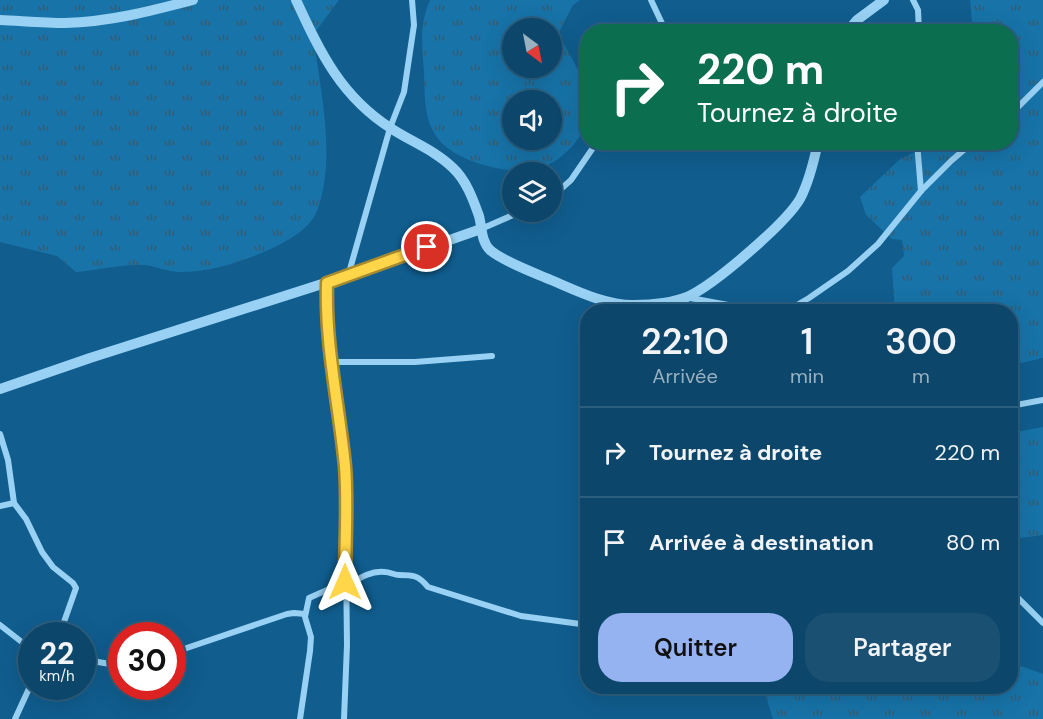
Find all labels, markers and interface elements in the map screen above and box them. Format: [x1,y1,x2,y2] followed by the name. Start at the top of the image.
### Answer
[502,18,562,78] north arrow
[502,18,562,222] map controls
[697,42,824,97] text: 220 m
[598,48,676,126] icon: right
[502,90,562,150] button: sound
[697,95,898,130] text: Tournez à droite
[502,162,562,222] button: layers
[401,221,452,272] pin
[410,230,443,263] icon: arrive
[641,318,729,365] text: 22:10
[801,318,813,365] text: 1
[885,318,957,365] text: 300
[652,363,718,389] text: Arrivée
[790,363,824,389] text: min
[912,363,930,389] text: m
[598,436,631,469] icon: right
[649,438,822,467] text: Tournez à droite
[934,438,1000,467] text: 220 m
[598,526,631,559] icon: arrive
[649,528,874,557] text: Arrivée à destination
[946,528,1000,557] text: 80 m
[313,550,377,614] position arrow
[598,613,793,682] button: Quitter
[805,613,1000,682] button: Partager
[108,622,186,700] speed limit sign: 30
[40,634,74,673] text: 22
[39,666,75,686] text: km/h

